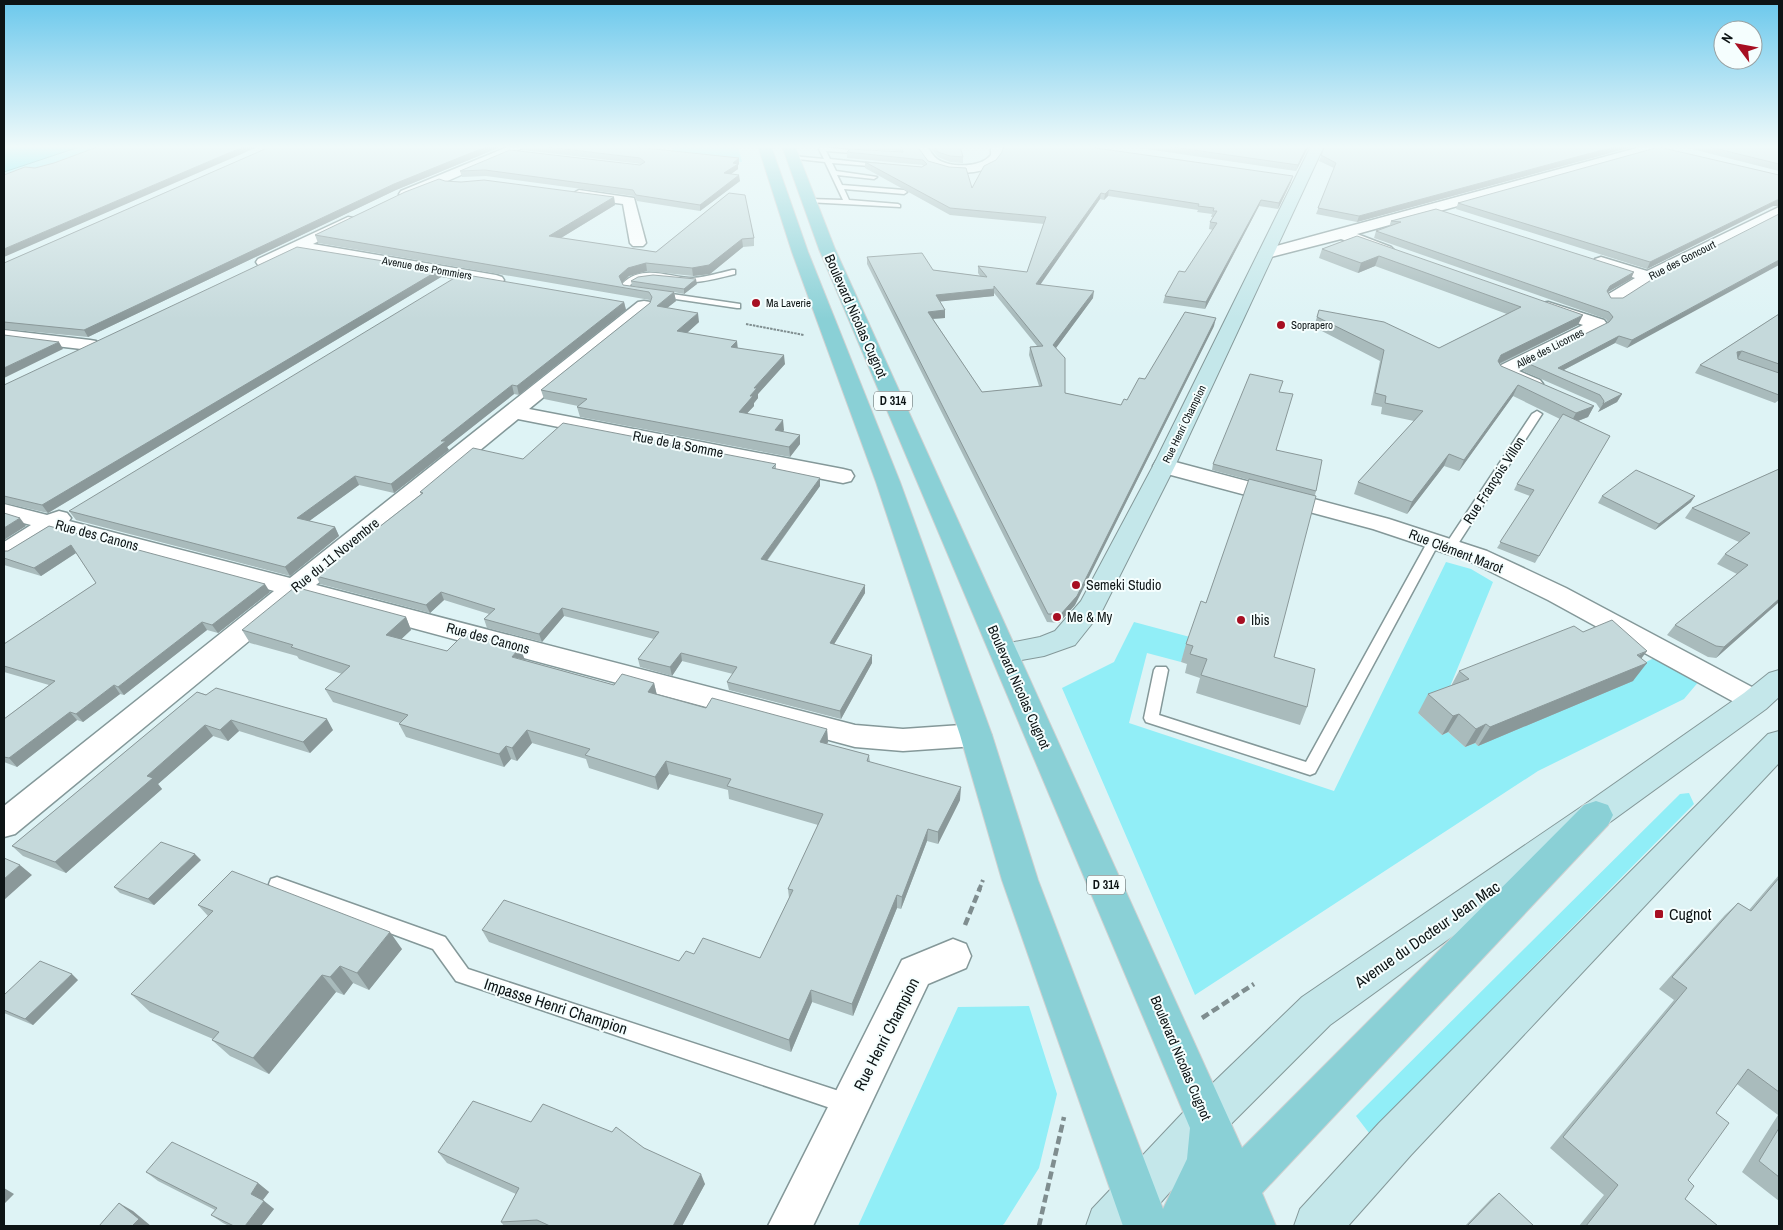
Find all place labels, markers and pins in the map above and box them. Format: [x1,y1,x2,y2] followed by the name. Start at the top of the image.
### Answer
[766,296,811,310] place label: Ma Laverie
[750,297,762,309] marker: Ma Laverie
[1291,318,1333,332] place label: Soprapero
[1275,319,1287,331] marker: Soprapero
[1086,576,1161,594] place label: Semeki Studio
[1070,579,1082,591] marker: Semeki Studio
[1067,608,1113,626] place label: Me & My
[1051,611,1063,623] marker: Me & My
[1251,611,1270,629] place label: Ibis
[1235,614,1247,626] marker: Ibis
[1669,903,1712,925] place label: Cugnot
[1653,908,1665,920] marker: Cugnot

